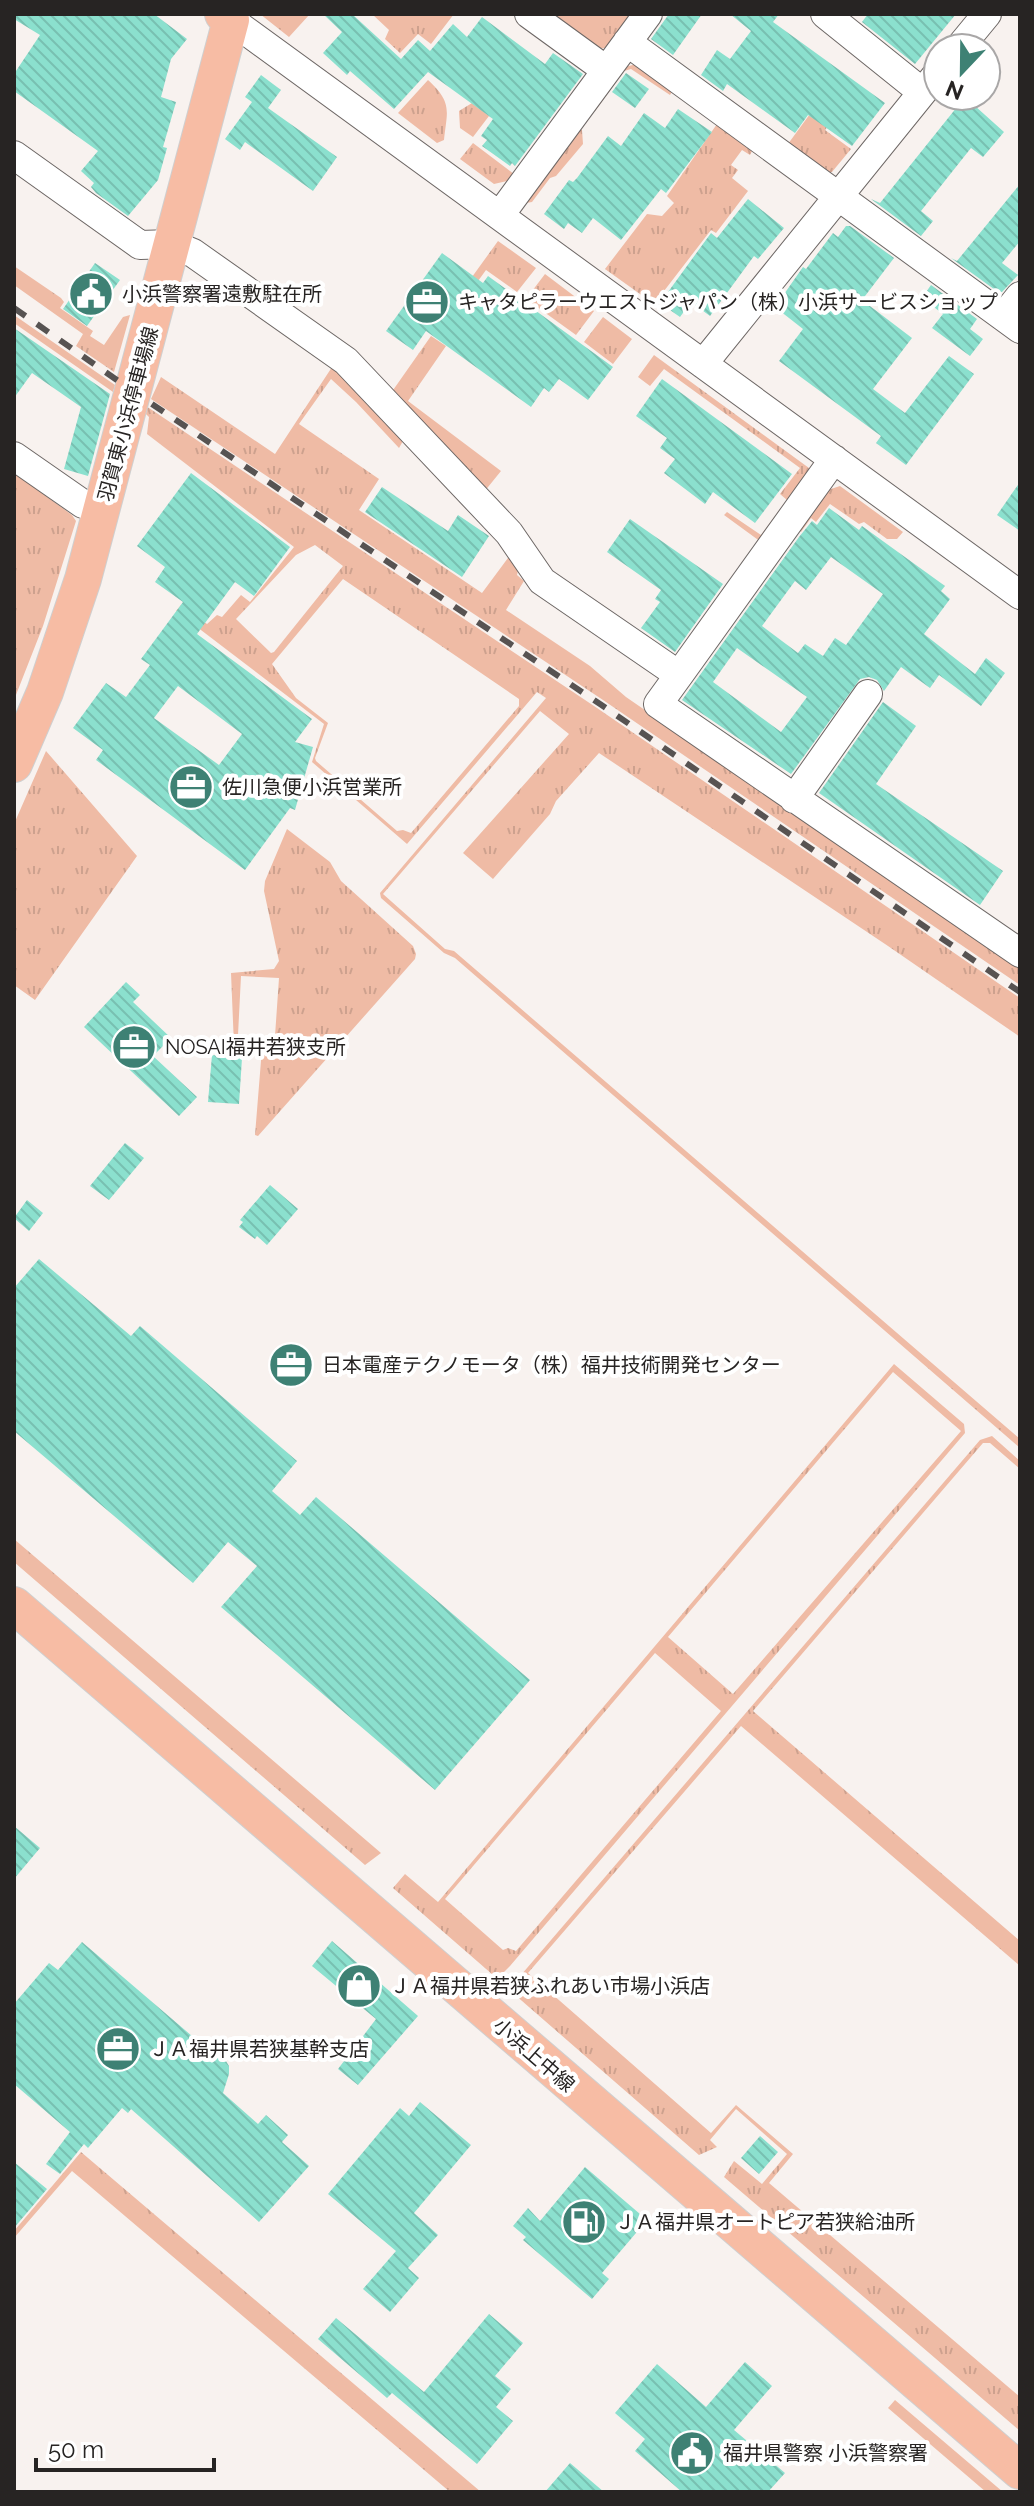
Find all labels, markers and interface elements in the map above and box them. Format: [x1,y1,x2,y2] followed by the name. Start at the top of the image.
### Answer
[922,32,1002,112] north arrow
[942,75,967,106] text: N
[67,270,115,318] public building icon: 小浜警察署遠敷駐在所
[403,278,451,326] office icon: キャタピラーウエストジャパン（株）小浜サービスショップ
[122,282,322,306] place label: 小浜警察署遠敷駐在所
[458,290,998,314] place label: キャタピラーウエストジャパン（株）小浜サービスショップ
[93,324,163,504] street label: 羽賀東小浜停車場線
[167,763,215,811] office icon: 佐川急便小浜営業所
[222,775,402,799] place label: 佐川急便小浜営業所
[110,1023,158,1071] office icon: NOSAI福井若狭支所
[165,1035,346,1059] place label: NOSAI福井若狭支所
[267,1341,315,1389] office icon: 日本電産テクノモータ（株）福井技術開発センター
[322,1353,781,1377] place label: 日本電産テクノモータ（株）福井技術開発センター
[335,1962,383,2010] shop icon: ＪＡ福井県若狭ふれあい市場小浜店
[390,1974,710,1998] place label: ＪＡ福井県若狭ふれあい市場小浜店
[488,2013,580,2097] street label: 小浜上中線
[94,2025,142,2073] office icon: ＪＡ福井県若狭基幹支店
[149,2037,369,2061] place label: ＪＡ福井県若狭基幹支店
[560,2198,608,2246] fuel station icon: ＪＡ福井県オートピア若狭給油所
[615,2210,915,2234] place label: ＪＡ福井県オートピア若狭給油所
[36,2422,214,2472] scale bar
[668,2429,716,2477] public building icon: 福井県警察 小浜警察署
[48,2435,104,2464] text: 50 m
[723,2441,928,2465] place label: 福井県警察 小浜警察署

